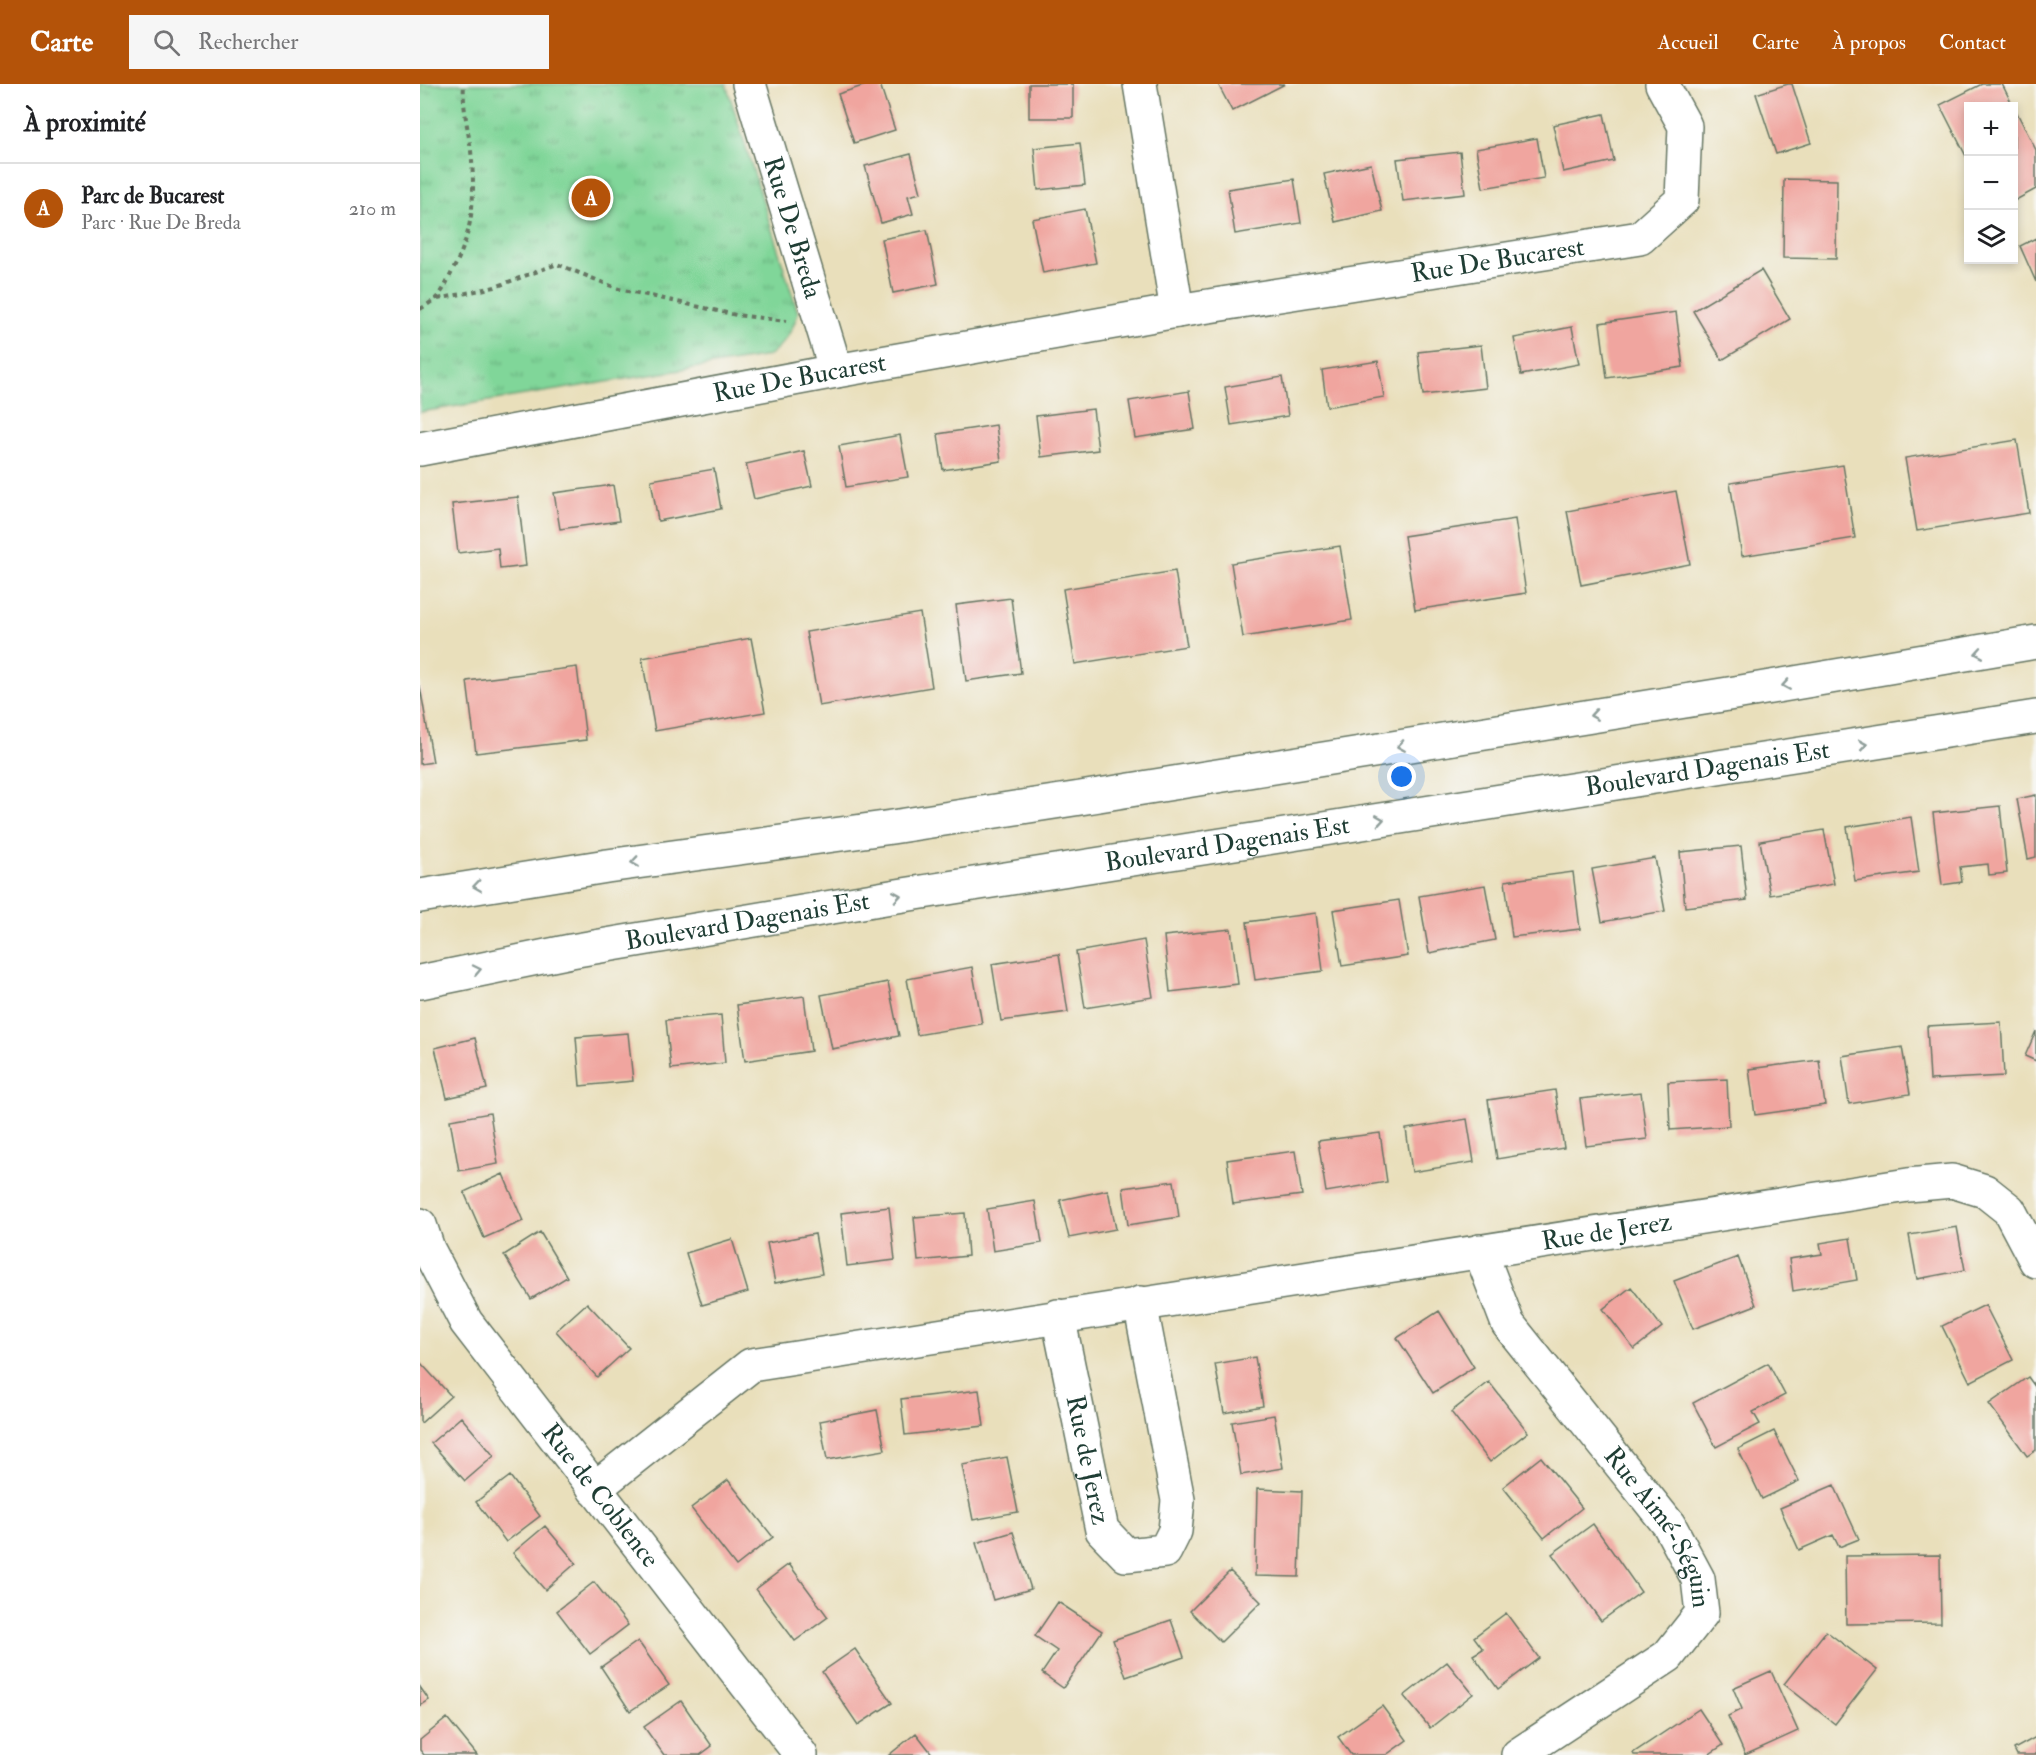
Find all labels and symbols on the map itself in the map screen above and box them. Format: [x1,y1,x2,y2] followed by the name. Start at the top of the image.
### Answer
[756,153,829,303] street label: Rue De Breda
[572,176,610,220] pin: A
[1408,231,1587,290] street label: Rue De Bucarest
[710,347,888,410] street label: Rue De Bucarest
[1974,646,1984,659] one-way arrow
[1781,678,1791,690] one-way arrow
[1589,709,1598,721] one-way arrow
[1583,734,1832,804] street label: Boulevard Dagenais Est
[1858,739,1868,751] one-way arrow
[1396,740,1406,752] one-way arrow
[1387,762,1416,791] your location
[1103,809,1352,879] street label: Boulevard Dagenais Est
[1375,814,1384,826] one-way arrow
[631,855,640,867] one-way arrow
[473,879,482,891] one-way arrow
[623,885,872,958] street label: Boulevard Dagenais Est
[892,891,901,903] one-way arrow
[472,964,482,977] one-way arrow
[1539,1206,1674,1258] street label: Rue de Jerez
[1059,1392,1117,1528] street label: Rue de Jerez
[534,1417,666,1574] street label: Rue de Coblence
[1597,1440,1717,1610] street label: Rue Aimé-Séguin

